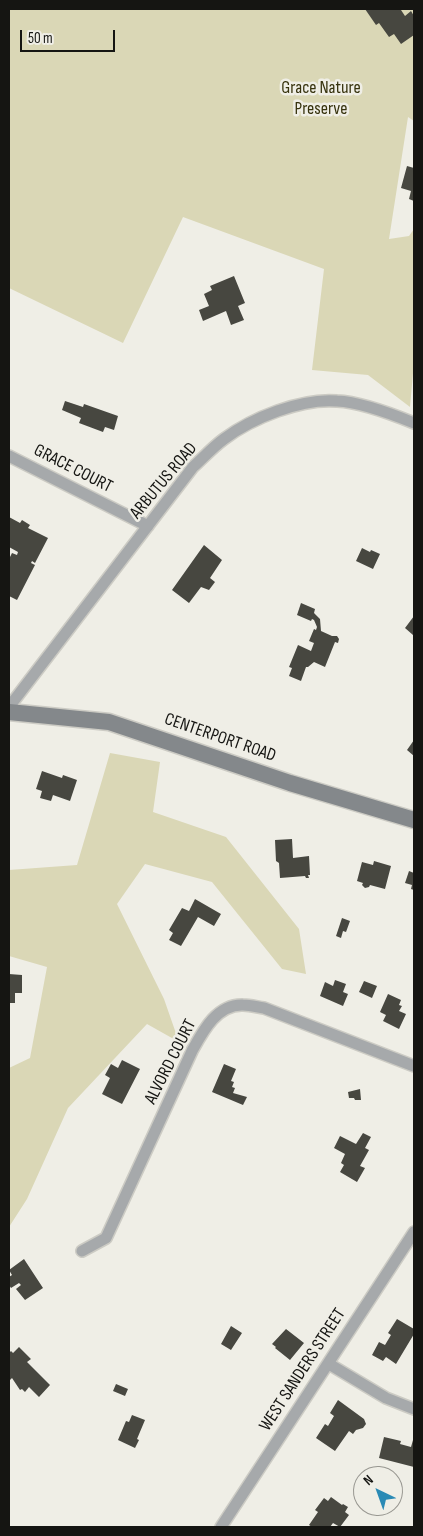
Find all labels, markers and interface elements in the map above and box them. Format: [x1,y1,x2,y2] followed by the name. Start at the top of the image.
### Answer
[22,20,118,52] scale bar
[28,29,53,48] text: 50 m
[281,77,361,120] park label: Grace Nature Preserve
[126,438,202,524] street label: ARBUTUS ROAD
[30,440,116,498] street label: GRACE COURT
[161,709,279,767] street label: CENTERPORT ROAD
[140,1016,202,1108] street label: ALVORD COURT
[255,1305,351,1435] street label: WEST SANDERS STREET
[353,1466,403,1516] north arrow
[360,1471,377,1489] text: N

